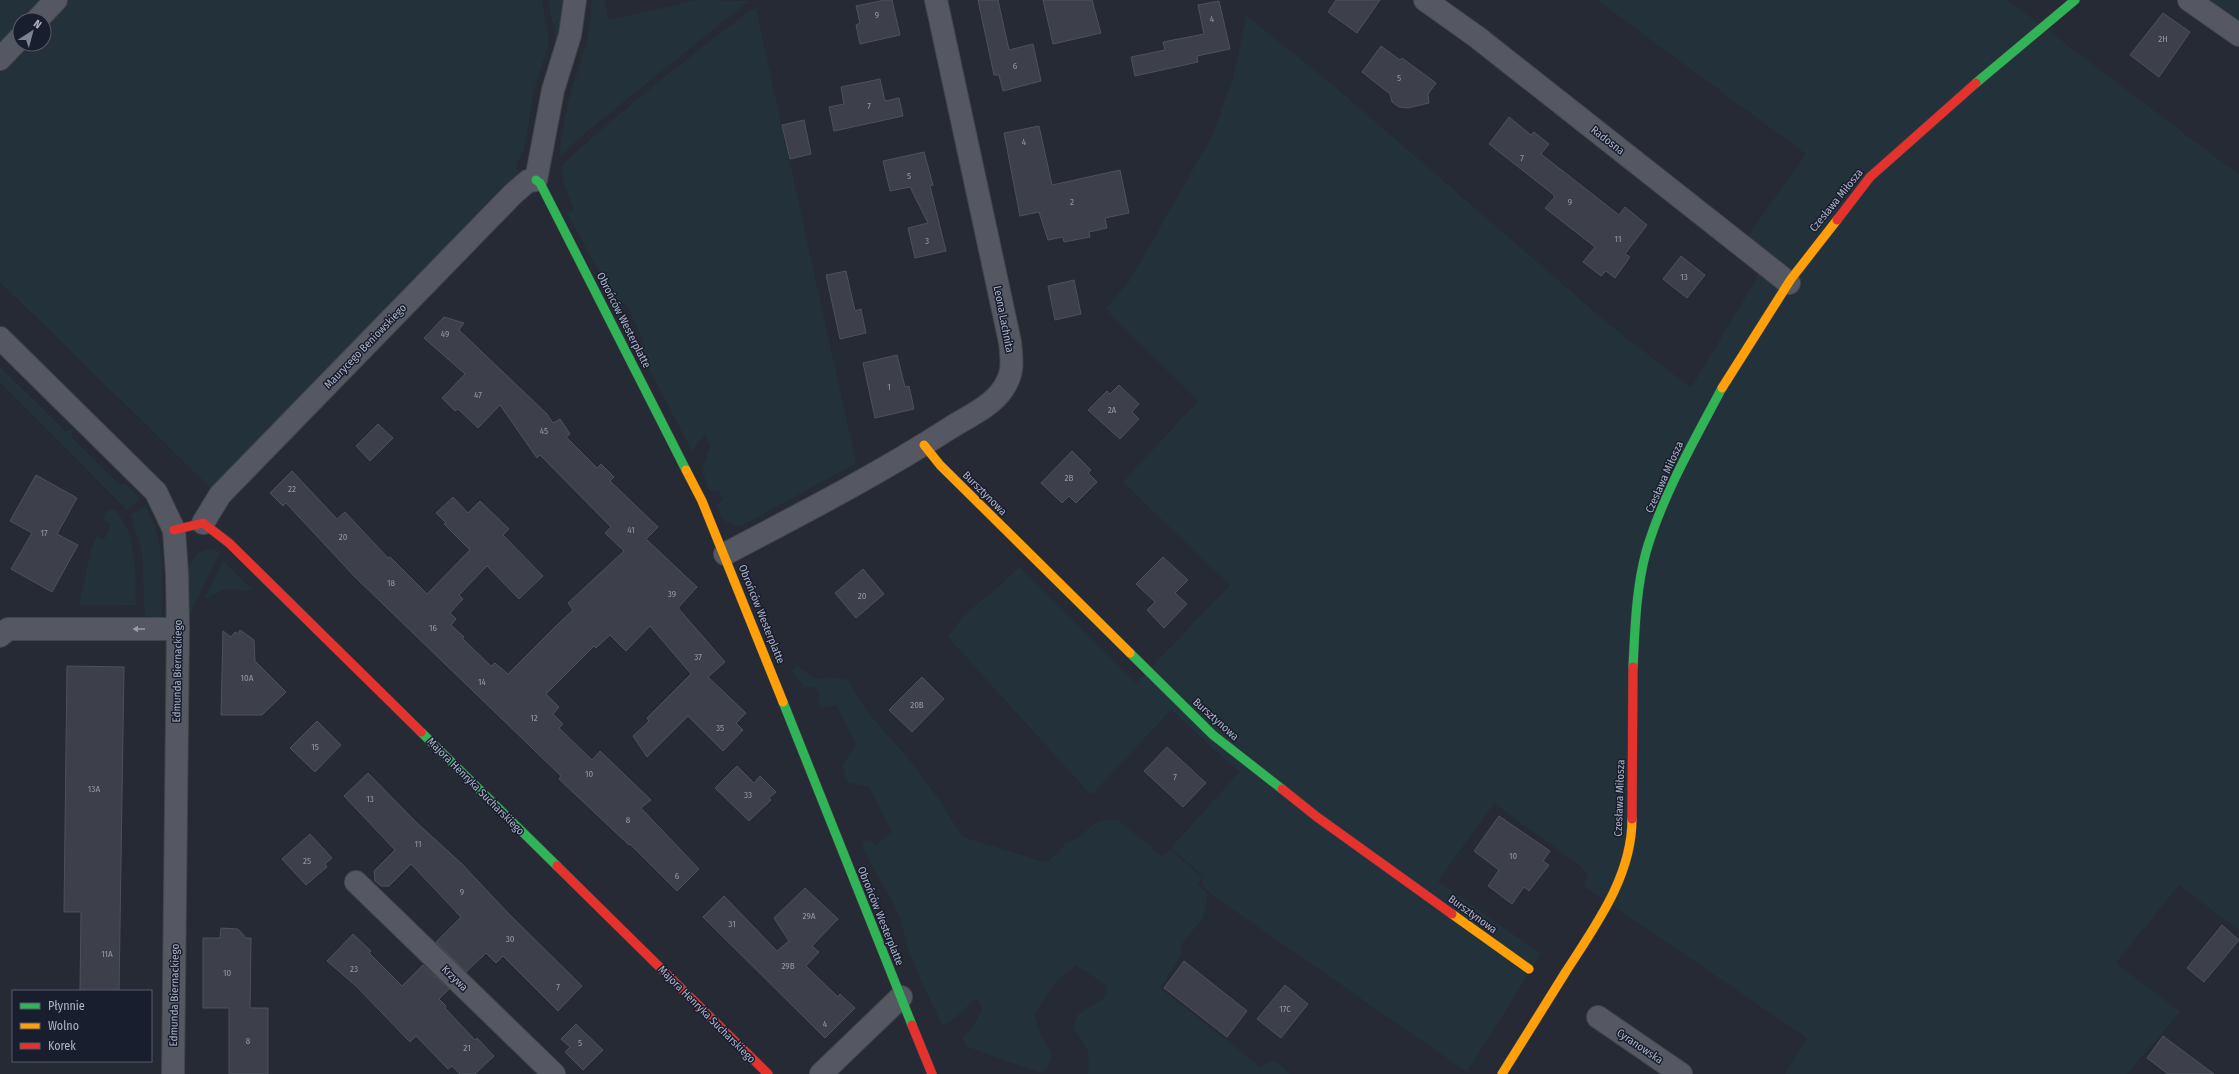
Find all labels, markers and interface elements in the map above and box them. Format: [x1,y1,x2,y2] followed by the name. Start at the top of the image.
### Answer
[875,10,879,20] house number: 9
[12,12,52,52] north arrow
[1210,14,1215,24] house number: 4
[31,17,44,32] text: N
[2158,34,2168,44] house number: 2H
[1013,61,1018,71] house number: 6
[1397,73,1401,83] house number: 5
[867,101,871,111] house number: 7
[1588,123,1627,157] street label: Radosna
[1022,137,1027,147] house number: 4
[1520,153,1524,163] house number: 7
[1807,166,1866,234] street label: Czesława Miłosza
[907,171,911,181] house number: 5
[1070,197,1074,207] house number: 2
[1568,197,1572,207] house number: 9
[1615,234,1621,244] house number: 11
[925,236,929,246] house number: 3
[594,270,653,370] street label: Obrońców Westerplatte
[1680,272,1688,282] house number: 13
[991,285,1016,354] street label: Leona Lachnita
[322,301,409,391] street label: Maurycego Beniowskiego
[441,329,449,339] house number: 49
[887,382,891,392] house number: 1
[474,390,482,400] house number: 47
[1108,405,1117,415] house number: 2A
[540,426,548,436] house number: 45
[1643,439,1686,515] street label: Czesława Miłosza
[960,469,1009,518] street label: Bursztynowa
[1065,473,1074,483] house number: 2B
[288,484,296,494] house number: 22
[627,525,635,535] house number: 41
[40,528,48,538] house number: 17
[339,532,348,542] house number: 20
[736,563,787,666] street label: Obrońców Westerplatte
[387,578,396,588] house number: 18
[668,589,676,599] house number: 39
[858,591,867,601] house number: 20
[170,619,185,723] street label: Edmunda Biernackiego
[429,623,438,633] house number: 16
[132,626,145,632] one-way arrow
[694,652,702,662] house number: 37
[241,673,254,683] house number: 10A
[478,677,487,687] house number: 14
[1190,695,1241,743] street label: Bursztynowa
[910,700,924,710] house number: 20B
[530,713,538,723] house number: 12
[716,723,724,733] house number: 35
[424,735,527,838] street label: Majora Henryka Sucharskiego
[311,742,319,752] house number: 15
[1612,759,1627,837] street label: Czesława Miłosza
[585,769,593,779] house number: 10
[1173,772,1177,782] house number: 7
[88,784,100,794] house number: 13A
[744,790,752,800] house number: 33
[366,794,374,804] house number: 13
[626,815,631,825] house number: 8
[415,839,421,849] house number: 11
[1509,851,1517,861] house number: 10
[303,856,311,866] house number: 25
[855,865,906,968] street label: Obrońców Westerplatte
[675,871,680,881] house number: 6
[460,887,464,897] house number: 9
[1446,892,1500,936] street label: Bursztynowa
[803,911,816,921] house number: 29A
[728,919,736,929] house number: 31
[506,934,515,944] house number: 30
[167,943,182,1047] street label: Edmunda Biernackiego
[101,949,113,959] house number: 11A
[781,961,795,971] house number: 29B
[439,963,470,994] street label: Krzywa
[655,963,758,1066] street label: Majora Henryka Sucharskiego
[350,964,358,974] house number: 23
[223,968,231,978] house number: 10
[556,982,560,992] house number: 7
[12,990,152,1062] legend
[48,999,85,1013] text: Płynnie
[1279,1004,1291,1014] house number: 17C
[48,1019,79,1033] text: Wolno
[823,1019,828,1029] house number: 4
[1614,1026,1665,1067] street label: Cyranowska
[246,1036,251,1046] house number: 8
[578,1038,582,1048] house number: 5
[48,1039,76,1053] text: Korek
[463,1043,471,1053] house number: 21

